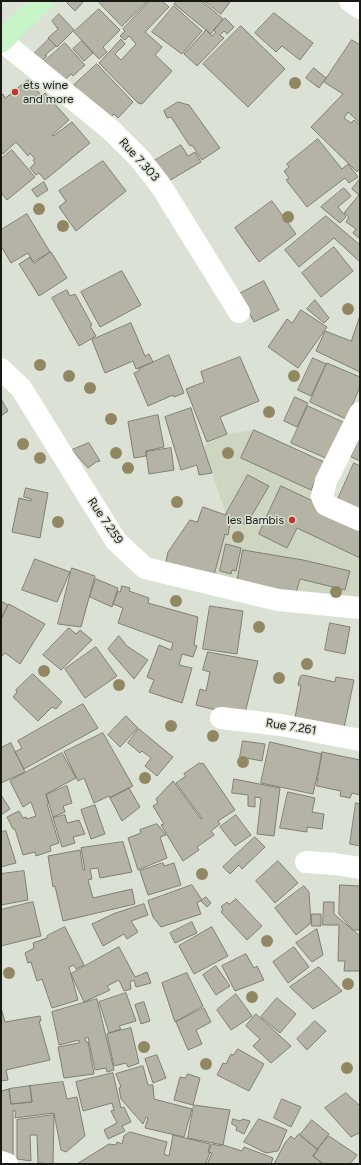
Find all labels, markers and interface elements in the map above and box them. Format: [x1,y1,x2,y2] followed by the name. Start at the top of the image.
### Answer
[23,78,74,106] place label: ets wine and more
[10,87,20,97] marker: ets wine and more
[116,135,162,185] street label: Rue 7.303
[84,495,126,547] street label: Rue 7.259
[227,513,284,527] place label: les Bambis
[287,515,297,525] marker: les Bambis
[265,716,317,738] street label: Rue 7.261

